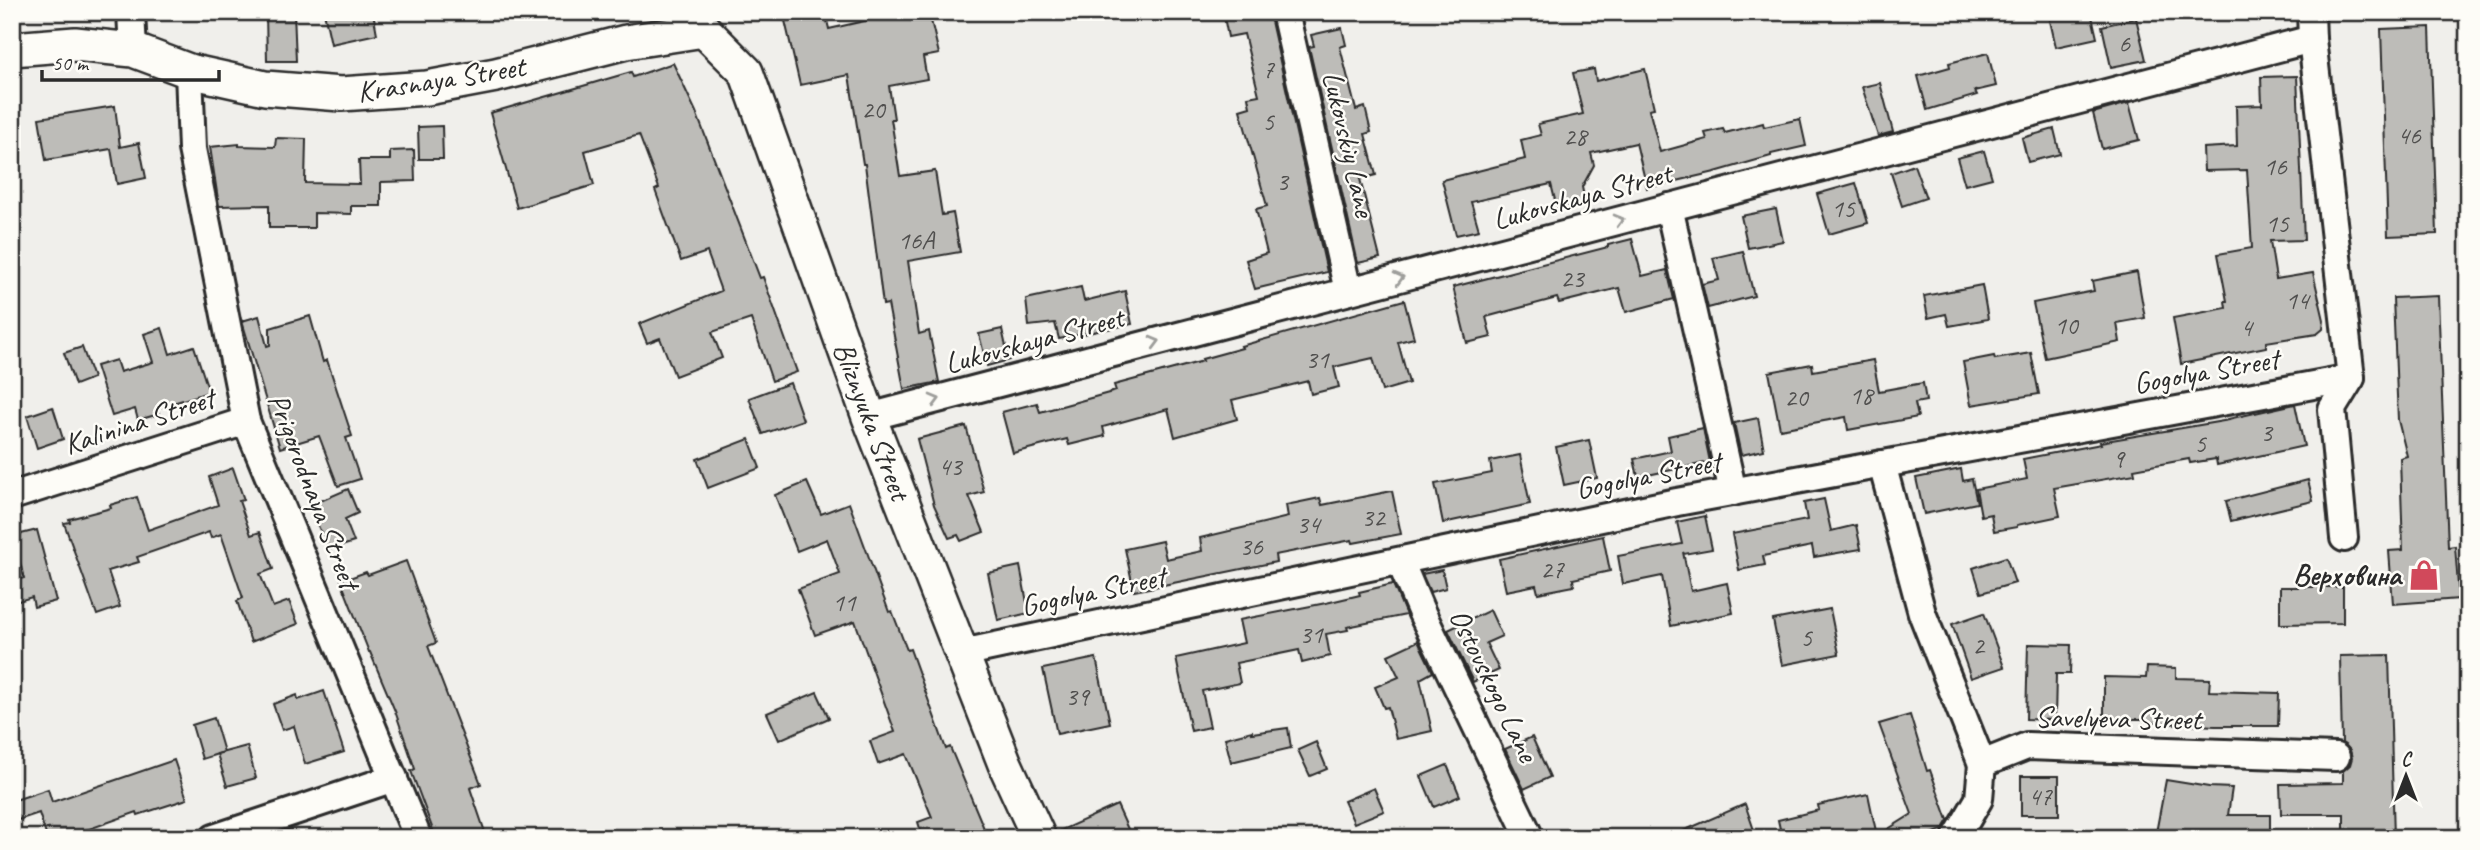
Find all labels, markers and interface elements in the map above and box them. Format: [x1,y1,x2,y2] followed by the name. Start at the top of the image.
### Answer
[2118,27,2131,60] house number: 6
[42,38,219,82] scale bar
[355,47,530,111] street label: Krasnaya Street
[52,50,90,76] text: 50 m
[1262,53,1275,86] house number: 7
[1314,68,1385,223] street label: Lukovskiy Lane
[861,93,887,126] house number: 20
[1262,105,1275,138] house number: 5
[2397,119,2422,152] house number: 46
[1563,120,1589,153] house number: 28
[2263,150,2288,183] house number: 16
[1489,153,1678,238] street label: Lukovskaya Street
[1276,165,1290,198] house number: 3
[1831,192,1856,225] house number: 15
[2265,207,2290,240] house number: 15
[1613,214,1625,228] one-way arrow
[898,224,936,257] house number: 16А
[1560,262,1586,295] house number: 23
[1393,272,1405,286] one-way arrow
[2285,284,2311,317] house number: 14
[941,297,1130,382] street label: Lukovskaya Street
[2054,309,2080,342] house number: 10
[2240,311,2254,344] house number: 4
[1149,336,1161,350] one-way arrow
[824,337,921,508] street label: Bliznyuka Street
[2130,339,2286,402] street label: Gogolya Street
[1305,343,1330,376] house number: 31
[59,378,223,463] street label: Kalinina Street
[1849,379,1875,412] house number: 18
[1784,381,1810,414] house number: 20
[259,388,370,598] street label: Prigorodnaya Street
[929,394,941,408] one-way arrow
[2260,416,2274,449] house number: 3
[2194,427,2207,460] house number: 5
[1572,442,1728,508] street label: Gogolya Street
[2112,442,2126,475] house number: 9
[938,450,964,483] house number: 43
[1361,501,1387,534] house number: 32
[1296,508,1322,541] house number: 34
[1239,530,1264,563] house number: 36
[1540,553,1565,586] house number: 27
[1017,556,1173,625] street label: Gogolya Street
[2293,556,2404,594] place label: Верховина
[2407,558,2441,592] shop icon: Верховина
[832,586,857,619] house number: 11
[1441,602,1548,770] street label: Ostovskogo Lane
[1299,618,1324,651] house number: 31
[1800,621,1813,654] house number: 5
[1972,629,1986,662] house number: 2
[1065,680,1091,713] house number: 39
[2035,698,2205,739] street label: Savelyeva Street
[2372,742,2442,812] north arrow
[2401,748,2413,772] text: С
[2028,780,2053,813] house number: 47

